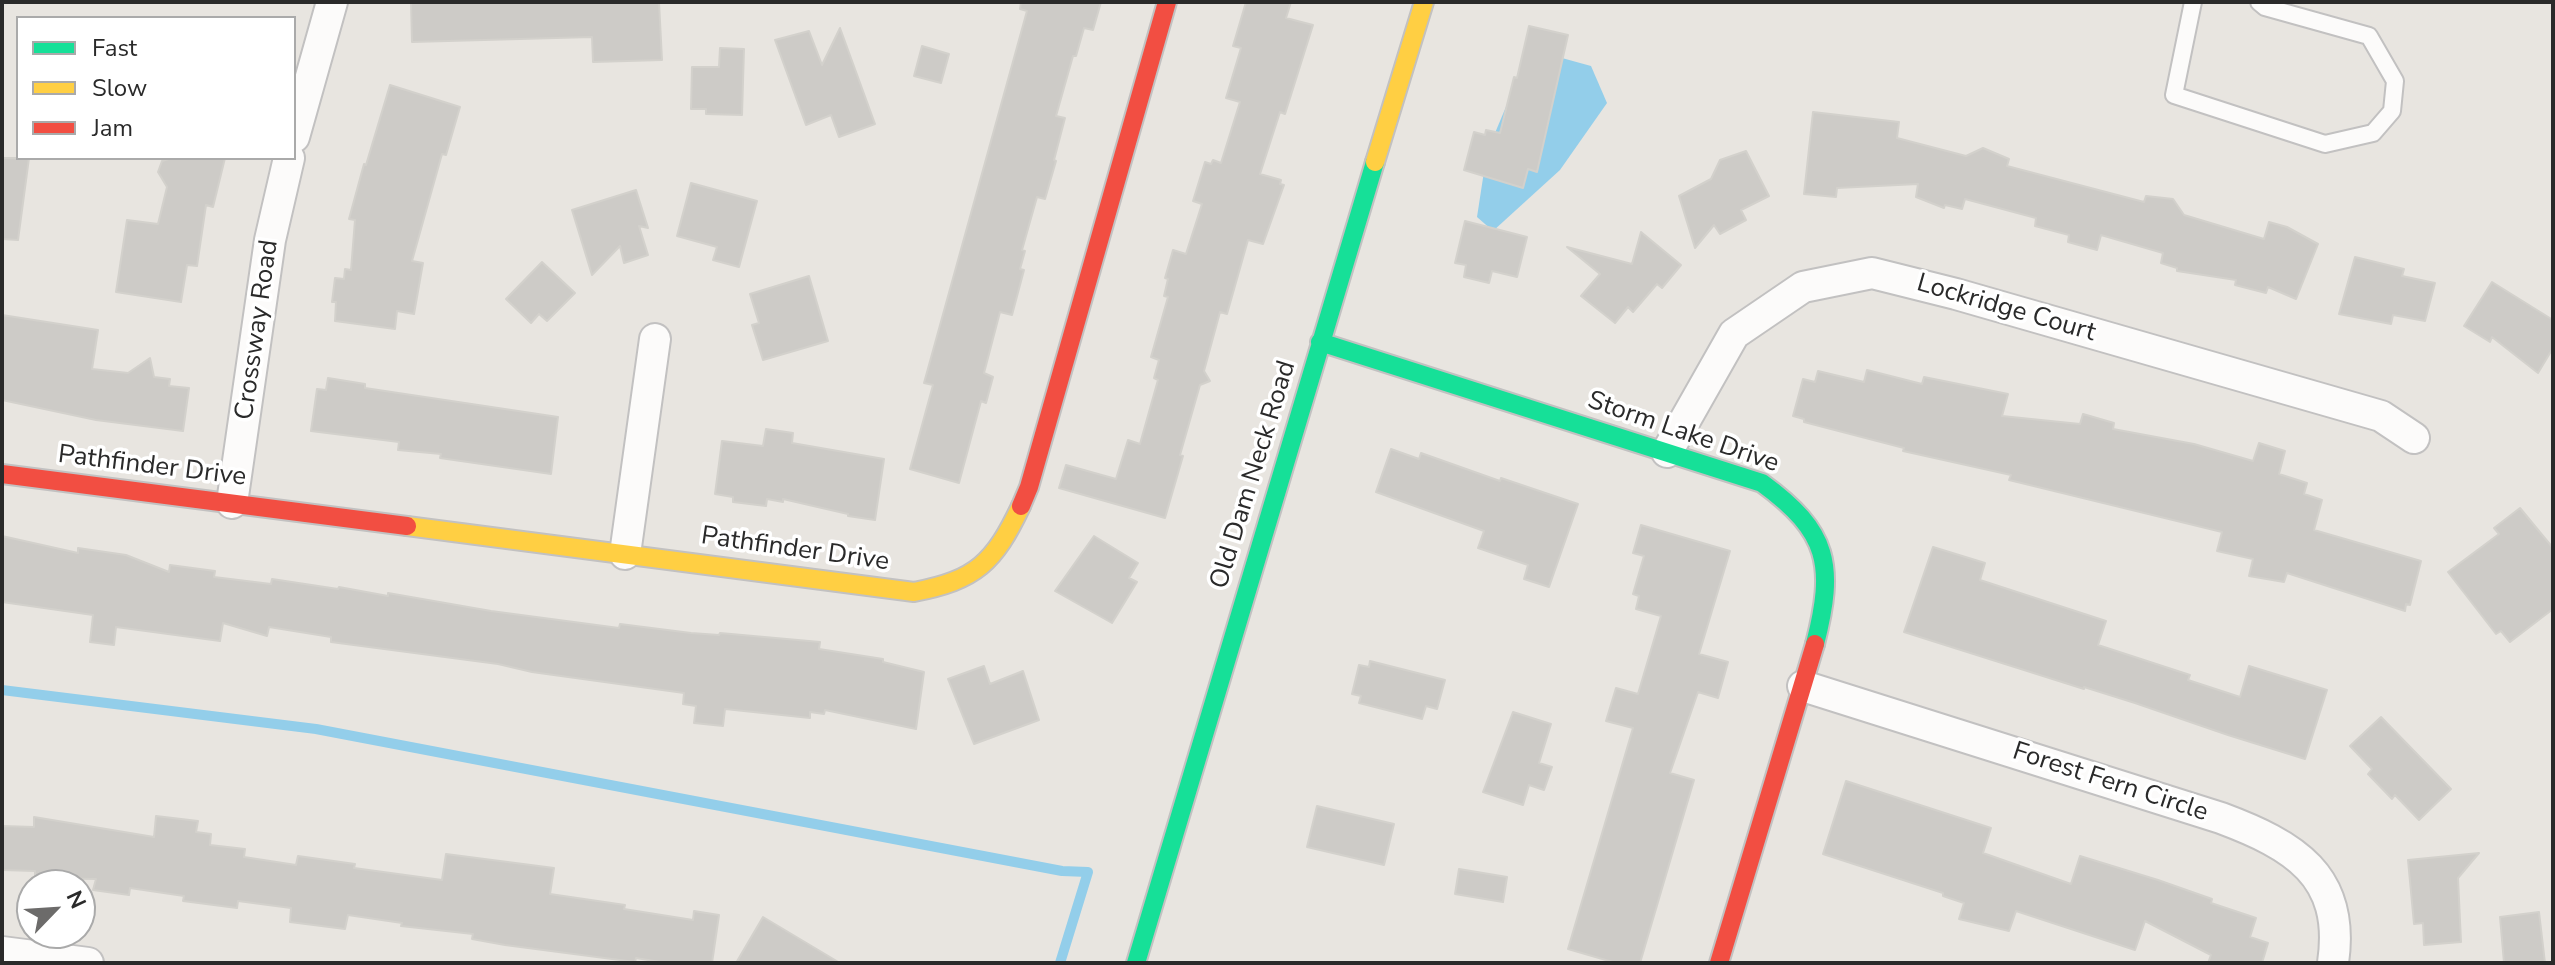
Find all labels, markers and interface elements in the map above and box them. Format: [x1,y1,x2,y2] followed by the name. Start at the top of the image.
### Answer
[16,16,296,160] legend
[92,32,137,64] text: Fast
[92,72,147,104] text: Slow
[92,112,133,144] text: Jam
[230,238,286,422] street label: Crossway Road
[1913,269,2099,349] street label: Lockridge Court
[1204,357,1304,593] street label: Old Dam Neck Road
[1583,386,1783,480] street label: Storm Lake Drive
[56,440,248,494] street label: Pathfinder Drive
[699,521,891,579] street label: Pathfinder Drive
[2008,737,2212,829] street label: Forest Fern Circle
[16,869,96,949] north arrow
[59,886,93,914] text: N

